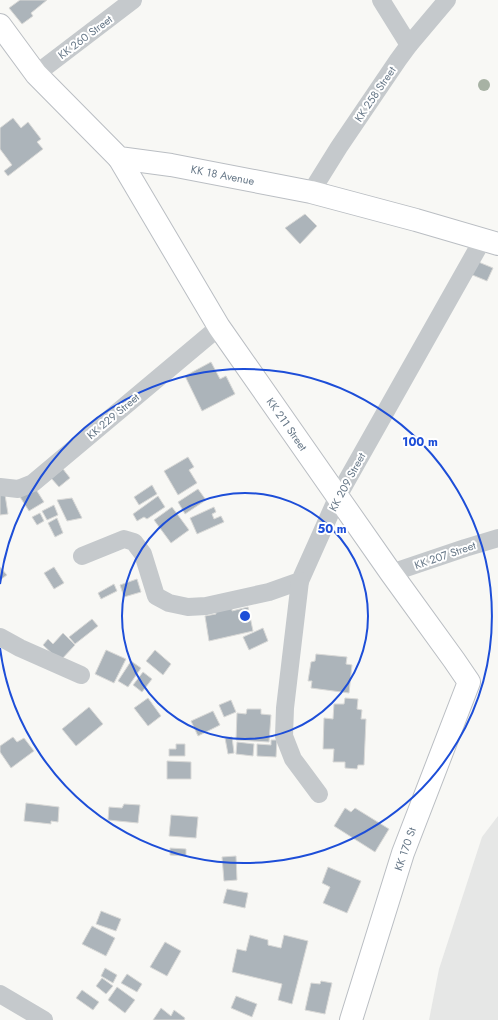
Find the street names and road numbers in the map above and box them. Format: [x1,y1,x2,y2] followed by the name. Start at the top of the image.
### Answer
[54,11,116,63] street label: KK 260 Street
[351,63,400,125] street label: KK 258 Street
[190,161,256,189] street label: KK 18 Avenue
[83,389,143,443] street label: KK 229 Street
[263,394,311,454] street label: KK 211 Street
[325,449,369,514] street label: KK 209 Street
[412,537,478,573] street label: KK 207 Street
[390,825,420,873] street label: KK 170 St

